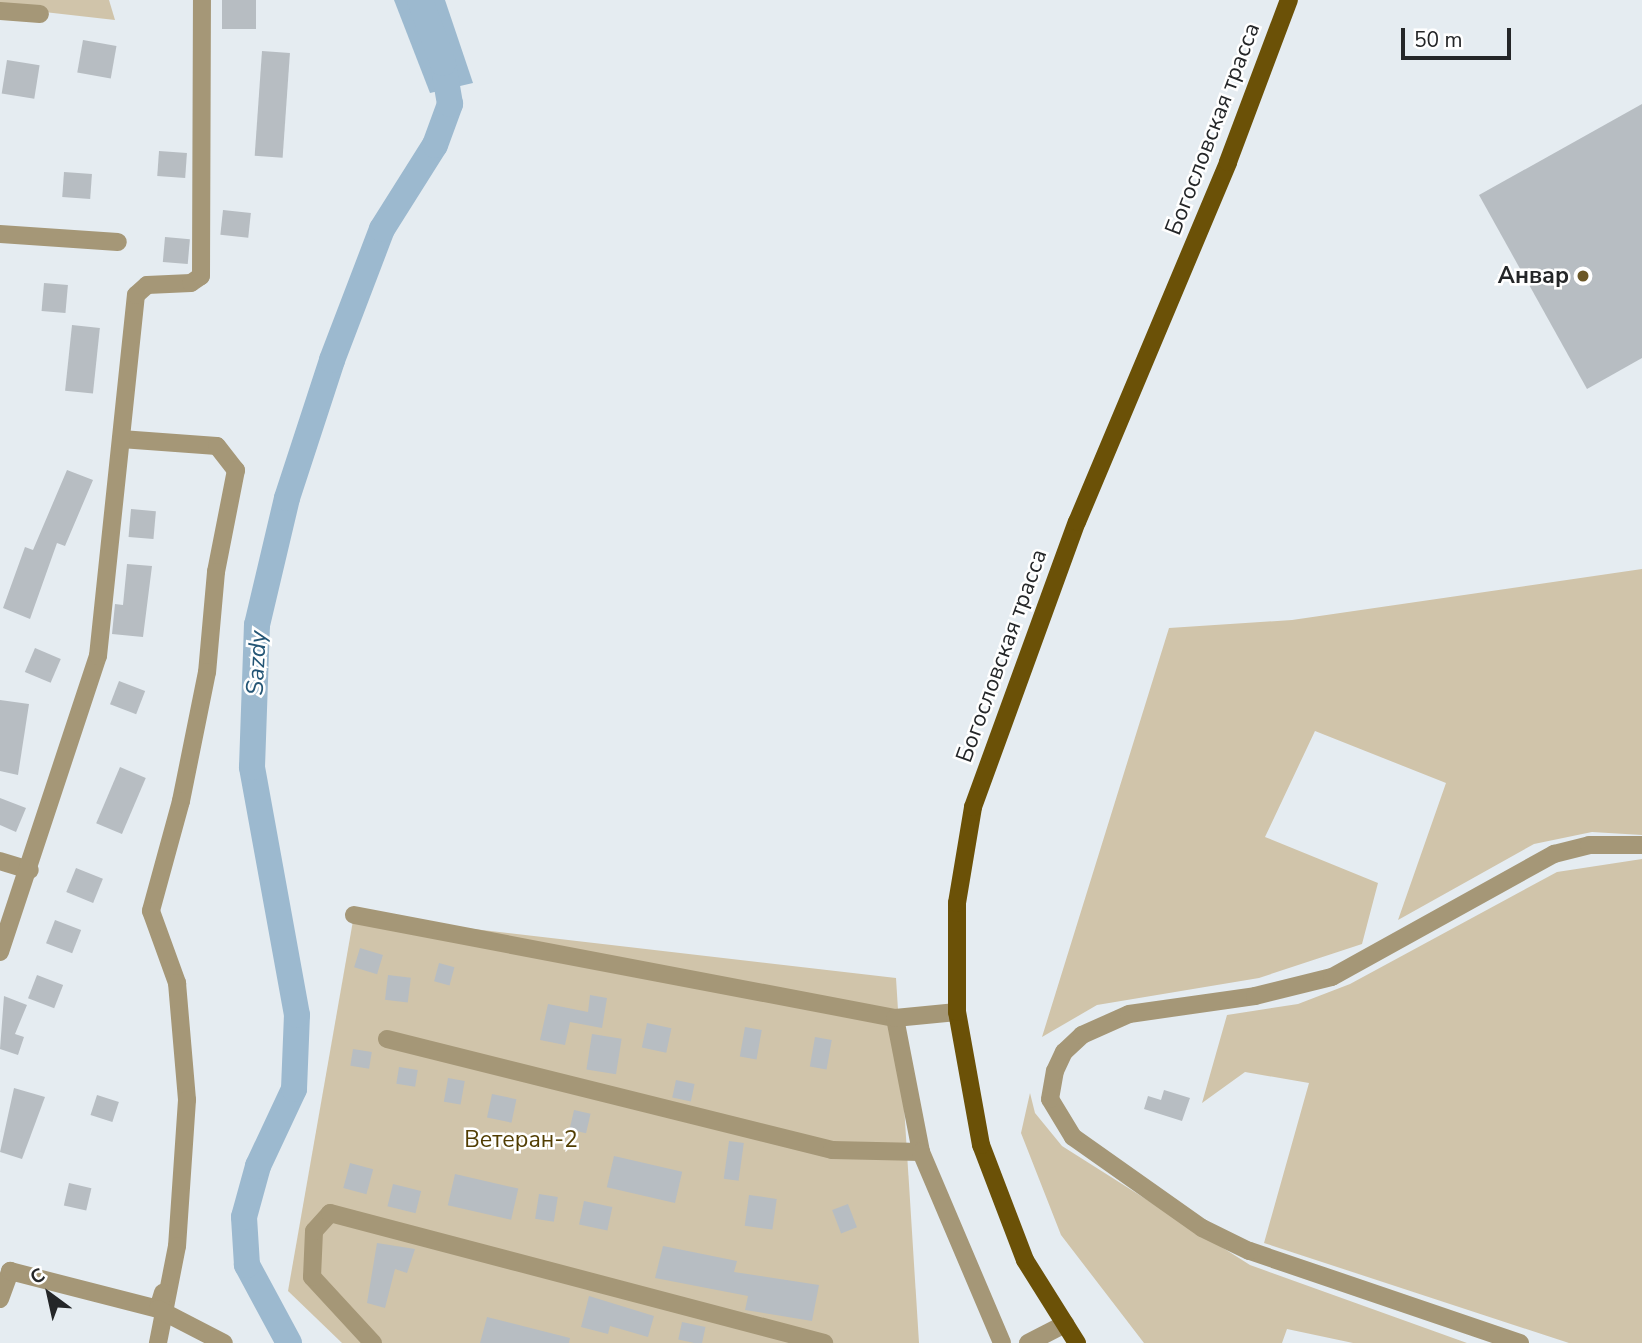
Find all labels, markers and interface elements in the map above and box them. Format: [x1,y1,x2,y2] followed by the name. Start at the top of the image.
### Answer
[1404,14,1514,58] scale bar
[1160,19,1266,239] street label: Богословская трасса
[1414,26,1463,54] text: 50 m
[1498,262,1569,290] place label: Анвар
[1575,268,1591,284] marker: Анвар
[951,546,1053,766] street label: Богословская трасса
[241,630,273,696] water label: Sazdy
[464,1126,578,1154] park label: Ветеран-2
[14,1259,84,1329] north arrow
[25,1262,50,1291] text: С

